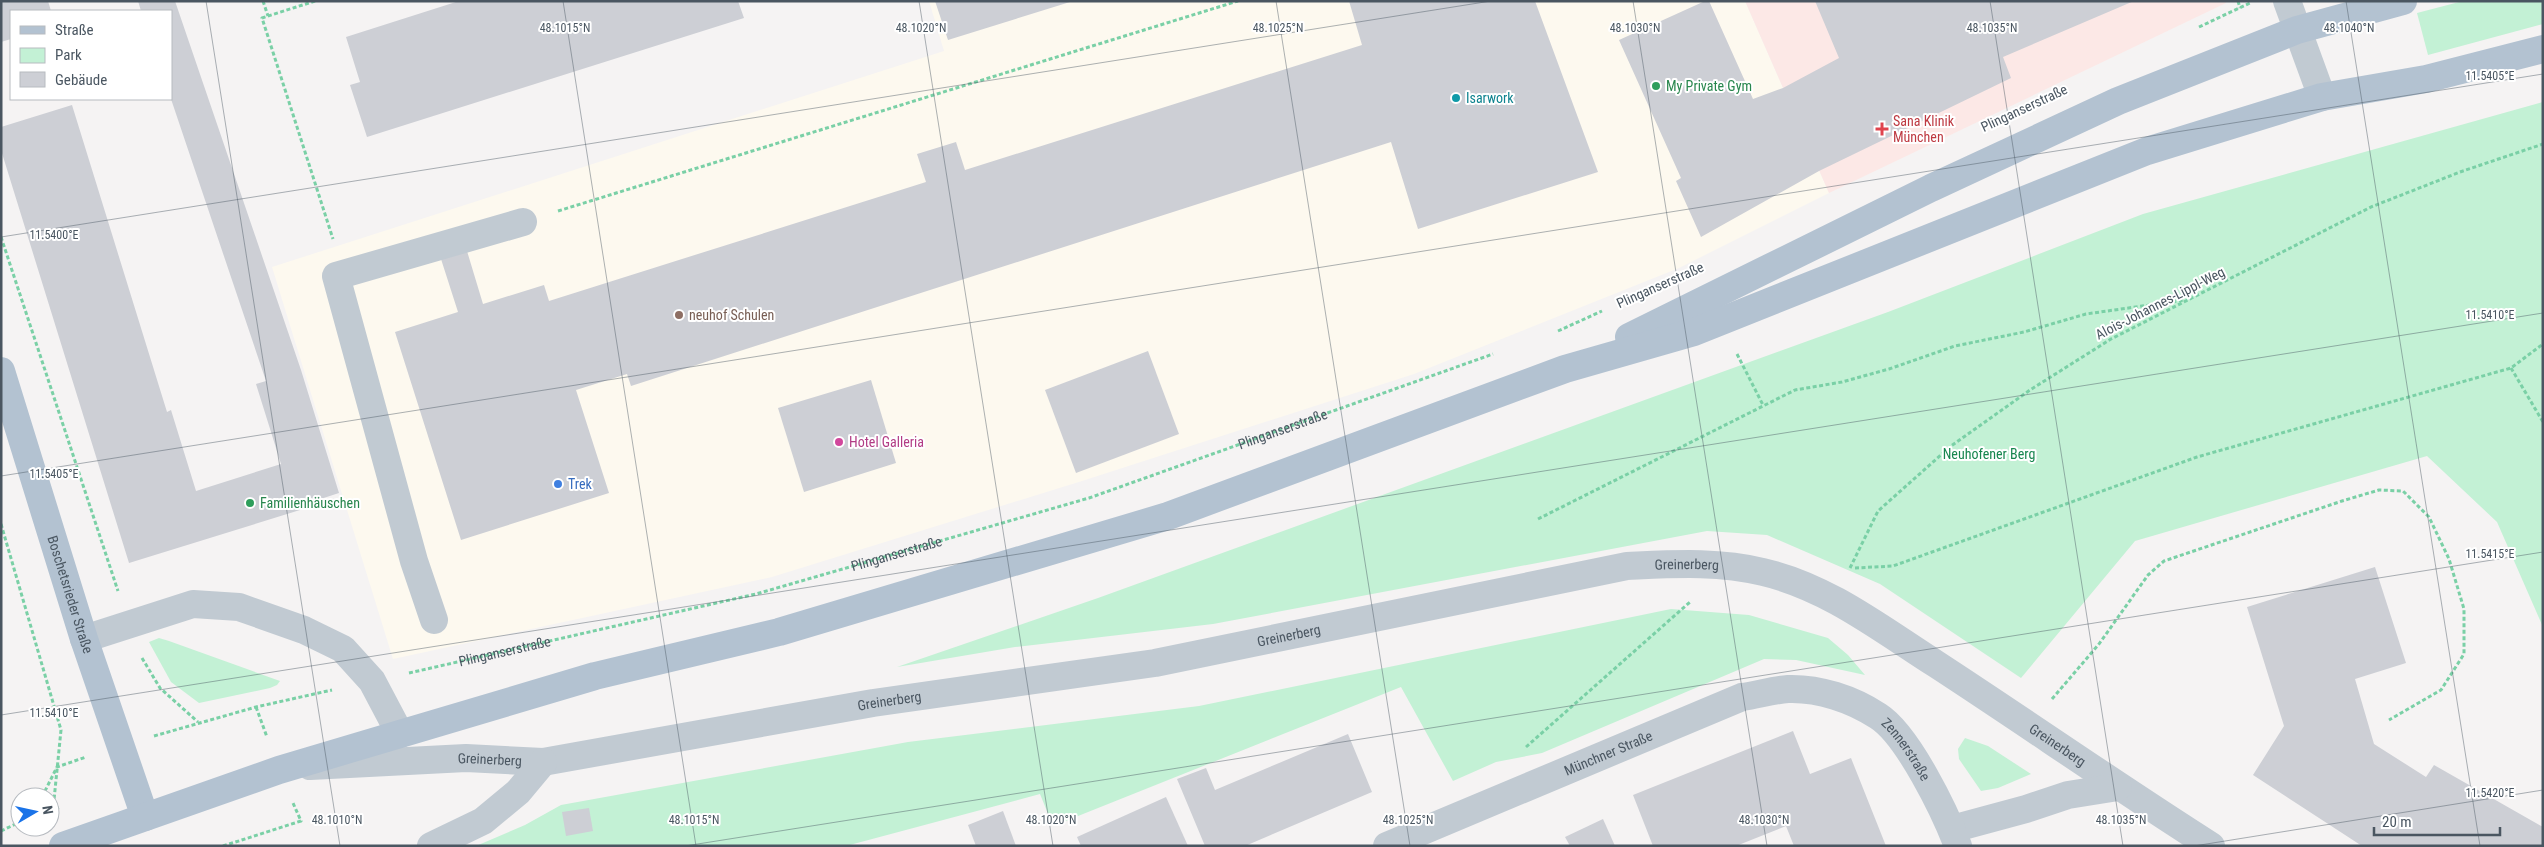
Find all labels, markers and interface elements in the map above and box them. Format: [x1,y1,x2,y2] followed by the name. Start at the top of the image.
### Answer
[10,10,172,100] legend
[55,21,94,39] text: Straße
[540,21,590,35] text: 48.1015°N
[896,21,946,35] text: 48.1020°N
[1253,21,1303,35] text: 48.1025°N
[1610,21,1660,35] text: 48.1030°N
[1967,21,2017,35] text: 48.1035°N
[2324,21,2374,35] text: 48.1040°N
[55,46,82,64] text: Park
[2465,69,2515,83] text: 11.5405°E
[55,71,107,89] text: Gebäude
[1666,78,1752,94] place label: My Private Gym
[1650,80,1662,92] marker: My Private Gym
[1978,81,2070,135] street label: Plinganserstraße
[1466,90,1514,106] place label: Isarwork
[1450,92,1462,104] marker: Isarwork
[1893,113,1955,145] place label: Sana Klinik München
[1875,122,1889,136] marker: Sana Klinik München
[29,228,79,242] text: 11.5400°E
[1614,258,1706,311] street label: Plinganserstraße
[2093,263,2227,343] street label: Alois-Johannes-Lippl-Weg
[689,307,774,323] place label: neuhof Schulen
[2465,308,2515,322] text: 11.5410°E
[673,309,685,321] marker: neuhof Schulen
[1236,406,1330,452] street label: Plinganserstraße
[849,434,924,450] place label: Hotel Galleria
[833,436,845,448] marker: Hotel Galleria
[1943,446,2035,462] park label: Neuhofener Berg
[29,467,79,481] text: 11.5405°E
[568,476,592,492] place label: Trek
[552,478,564,490] marker: Trek
[260,495,360,511] place label: Familienhäuschen
[244,497,256,509] marker: Familienhäuschen
[849,533,944,574] street label: Plinganserstraße
[44,534,96,656] street label: Boschetsrieder Straße
[2465,547,2515,561] text: 11.5415°E
[1654,556,1719,573] street label: Greinerberg
[1256,621,1322,650] street label: Greinerberg
[457,633,552,669] street label: Plinganserstraße
[856,688,922,714] street label: Greinerberg
[29,706,79,720] text: 11.5410°E
[1878,714,1934,784] street label: Zennerstraße
[2026,720,2089,770] street label: Greinerberg
[1562,727,1655,779] street label: Münchner Straße
[457,750,522,769] street label: Greinerberg
[2465,786,2515,800] text: 11.5420°E
[10,787,60,837] north arrow
[39,804,56,815] text: N
[2374,804,2500,836] scale bar
[312,813,362,827] text: 48.1010°N
[669,813,719,827] text: 48.1015°N
[1026,813,1076,827] text: 48.1020°N
[1383,813,1433,827] text: 48.1025°N
[1739,813,1789,827] text: 48.1030°N
[2096,813,2146,827] text: 48.1035°N
[2382,813,2412,831] text: 20 m

